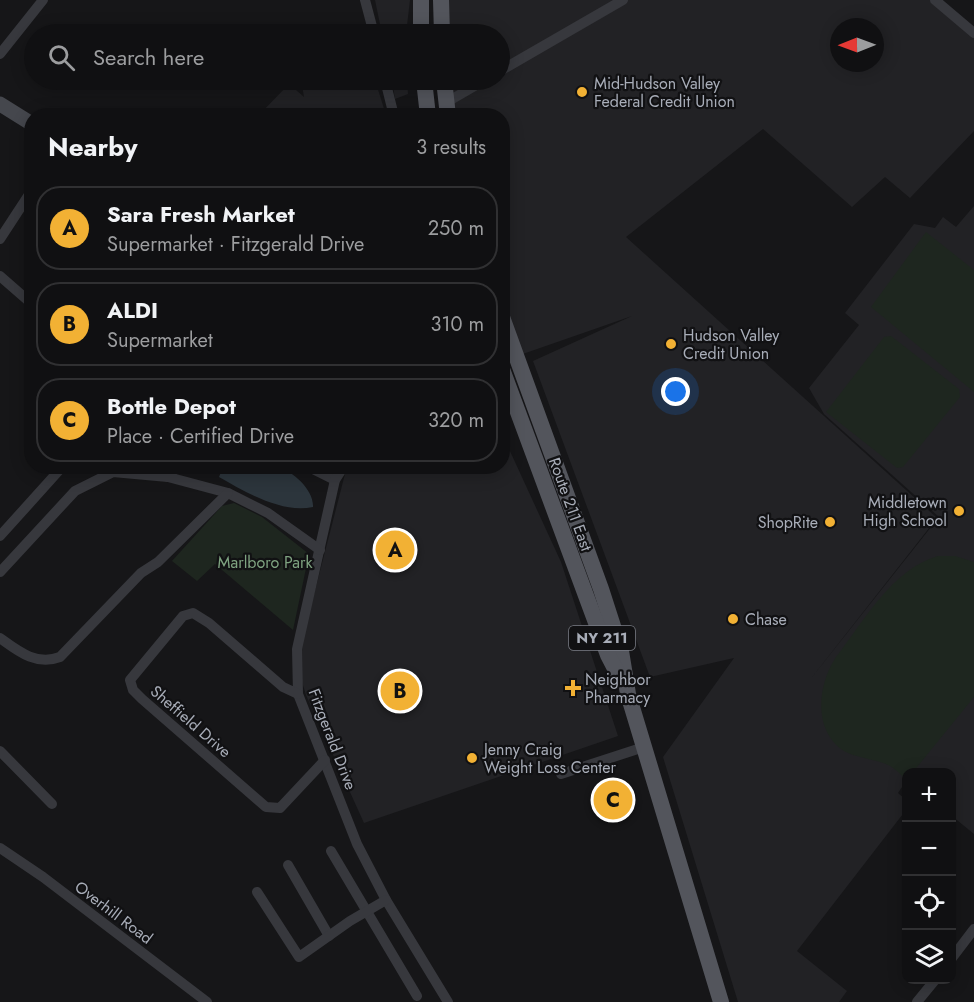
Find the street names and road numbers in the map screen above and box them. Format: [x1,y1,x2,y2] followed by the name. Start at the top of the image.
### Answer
[543,454,598,554] street label: Route 211 East
[569,626,635,650] road number: NY 211
[145,680,236,763] street label: Sheffield Drive
[303,685,362,793] street label: Fitzgerald Drive
[70,875,158,949] street label: Overhill Road

